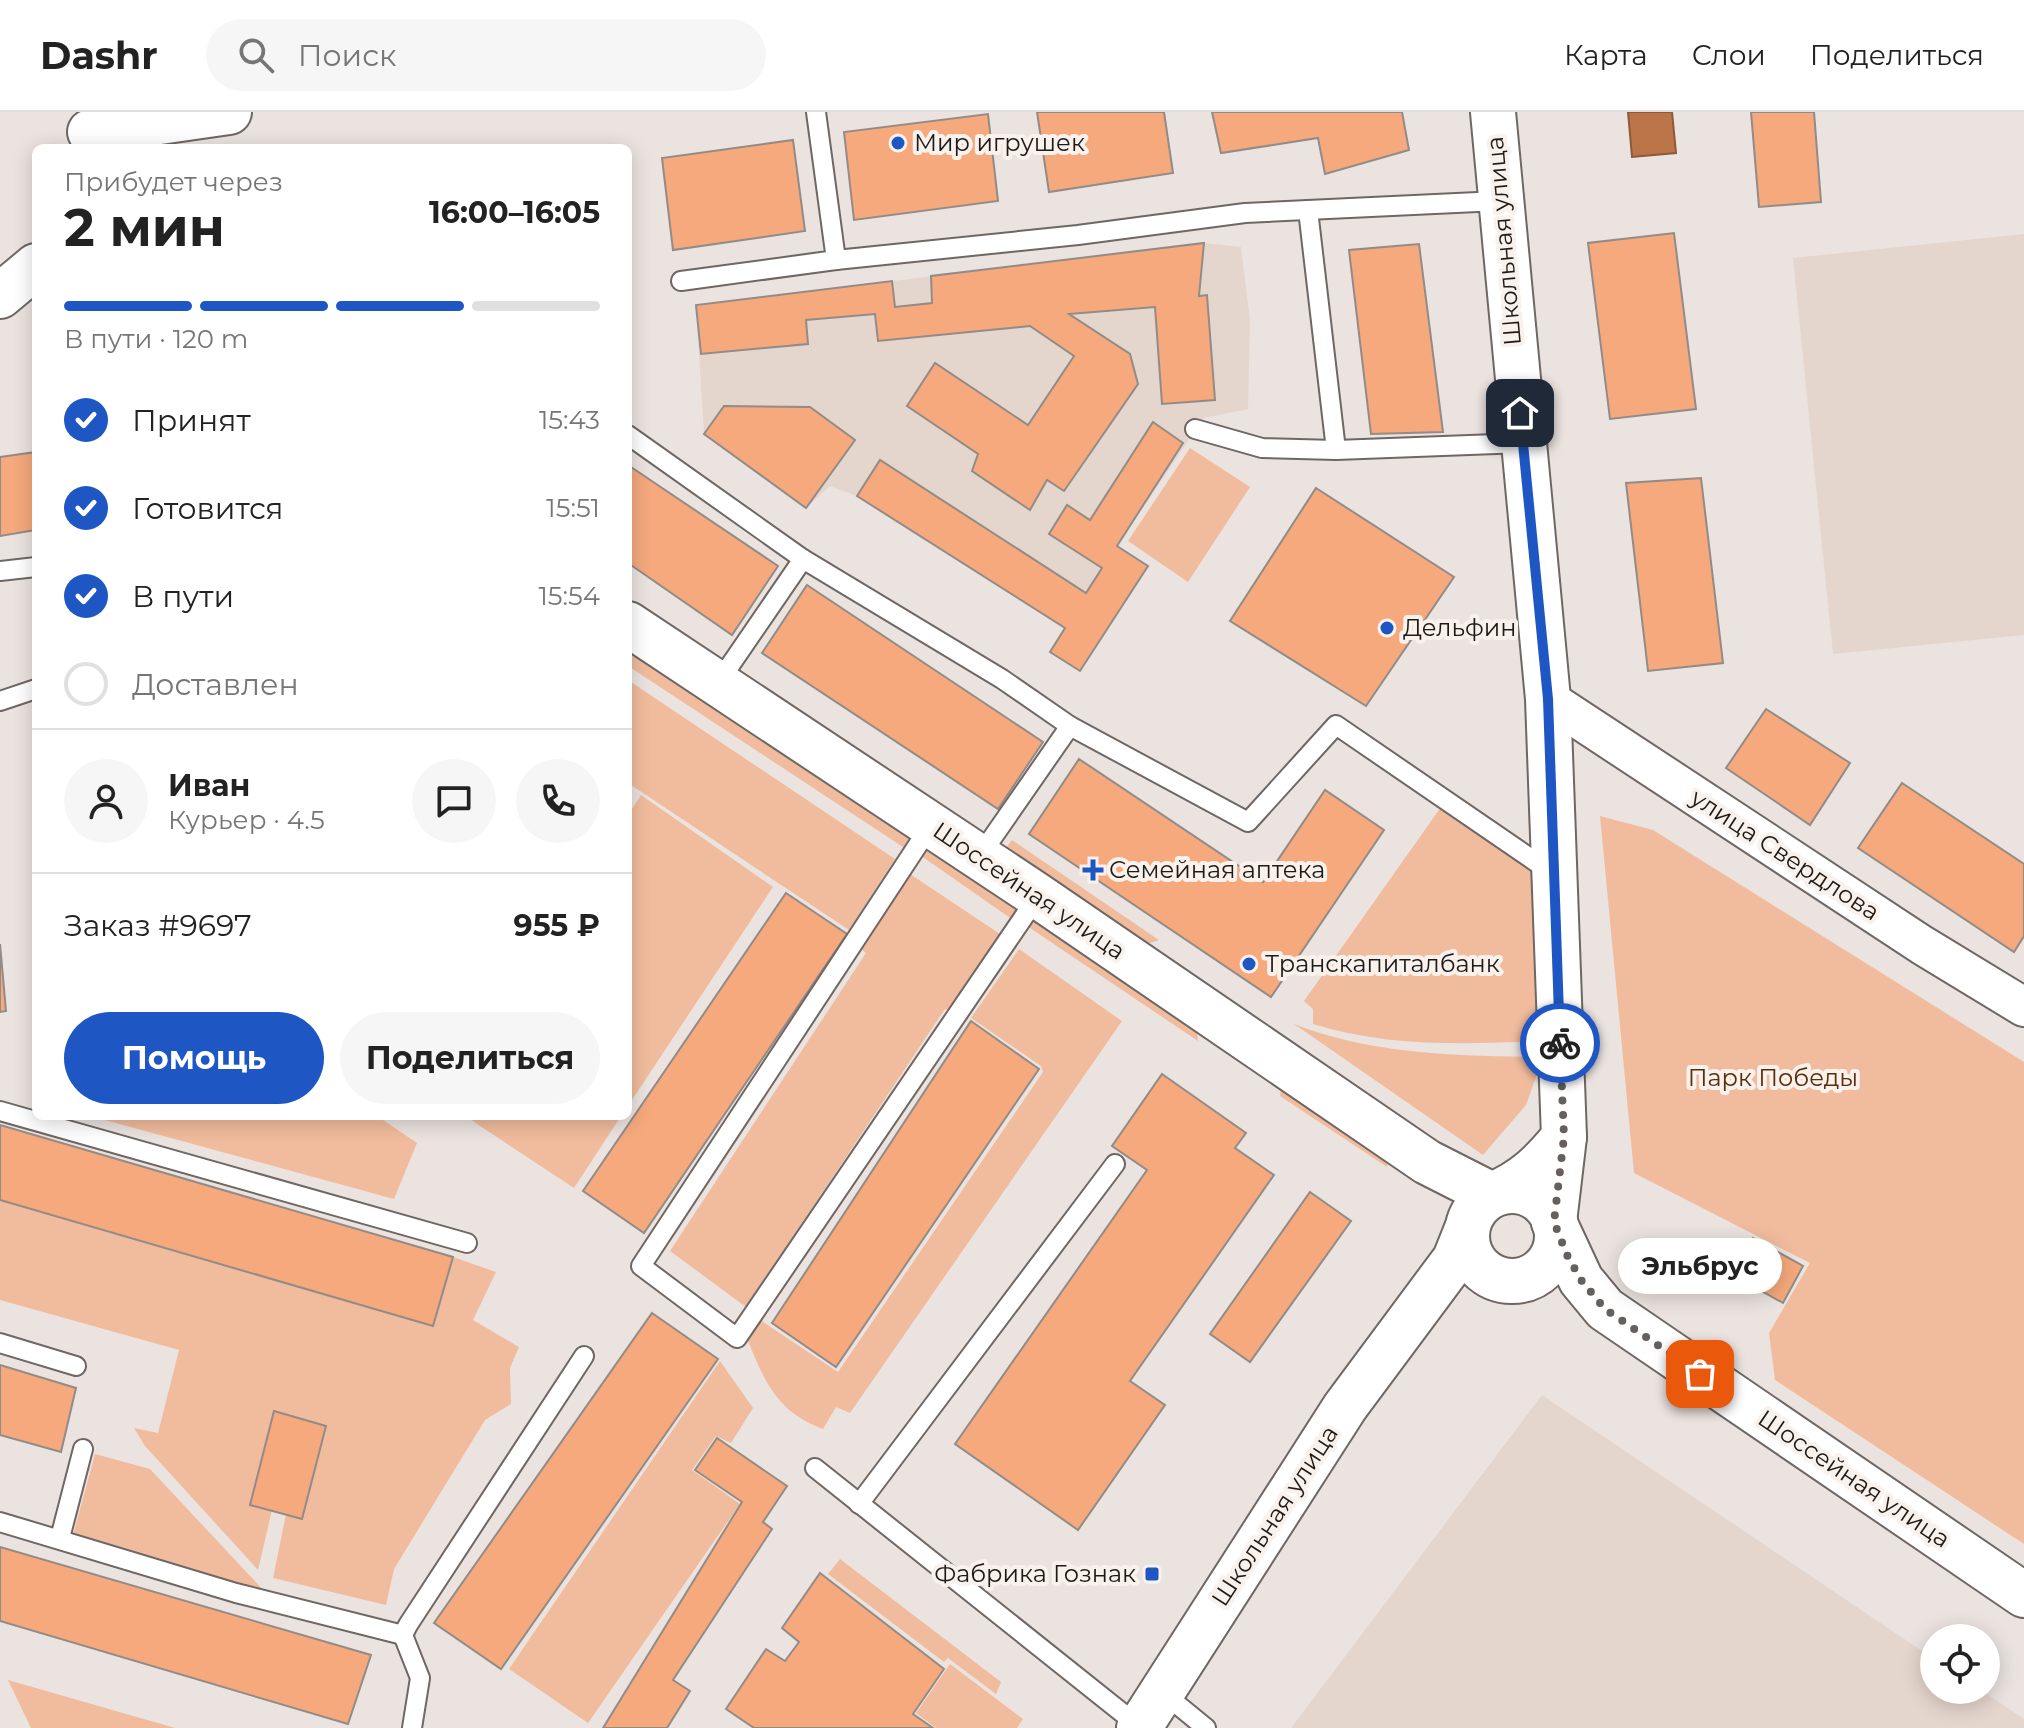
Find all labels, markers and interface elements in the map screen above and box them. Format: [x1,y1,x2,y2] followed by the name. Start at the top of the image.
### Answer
[206,19,766,91] search box
[40,32,158,79] text: Dashr
[234,33,278,77] icon: search
[298,37,396,74] text: Поиск
[1564,38,1648,72] text: Карта
[1692,38,1766,72] text: Слои
[1810,38,1984,72] text: Поделиться
[914,128,1085,157] place label: Мир игрушек
[889,134,907,152] marker: Мир игрушек
[1480,135,1527,347] street label: Школьная улица
[64,166,283,198] text: Прибудет через
[429,194,600,231] text: 16:00–16:05
[64,196,225,259] text: 2 мин
[64,323,248,355] text: В пути · 120 m
[1486,379,1554,447] pin
[1498,391,1542,435] icon: home
[64,398,108,442] icon: check
[132,402,251,439] text: Принят
[539,404,600,436] text: 15:43
[64,486,108,530] icon: check
[132,490,284,527] text: Готовится
[546,492,600,524] text: 15:51
[64,574,108,618] icon: check
[132,578,234,615] text: В пути
[538,580,600,612] text: 15:54
[1403,613,1517,642] place label: Дельфин
[1378,619,1396,637] marker: Дельфин
[132,666,299,703] text: Доставлен
[64,759,148,843] button: person
[412,759,496,843] button: chat
[516,759,600,843] button: phone
[168,767,250,804] text: Иван
[1685,782,1885,926] street label: улица Свердлова
[168,804,325,836] text: Курьер · 4.5
[928,816,1131,966] street label: Шоссейная улица
[1109,855,1325,884] place label: Семейная аптека
[1084,861,1102,879] marker: Семейная аптека
[64,907,252,944] text: Заказ #9697
[514,907,600,944] text: 955 ₽
[1265,949,1500,978] place label: Транскапиталбанк
[1240,955,1258,973] marker: Транскапиталбанк
[1520,1003,1600,1083] courier
[64,1012,324,1104] button: Помощь
[340,1012,600,1104] button: Поделиться
[1538,1021,1582,1065] icon: bike
[1688,1063,1858,1092] park label: Парк Победы
[1618,1238,1782,1294] callout: Эльбрус
[1641,1250,1759,1282] text: Эльбрус
[1666,1340,1734,1408] pin
[1678,1352,1722,1396] icon: bag
[1753,1404,1956,1554] street label: Шоссейная улица
[1205,1420,1344,1612] street label: Школьная улица
[934,1559,1136,1588] place label: Фабрика Гознак
[1143,1565,1161,1583] marker: Фабрика Гознак
[1920,1624,2000,1704] map controls
[1920,1624,2000,1704] button: locate

